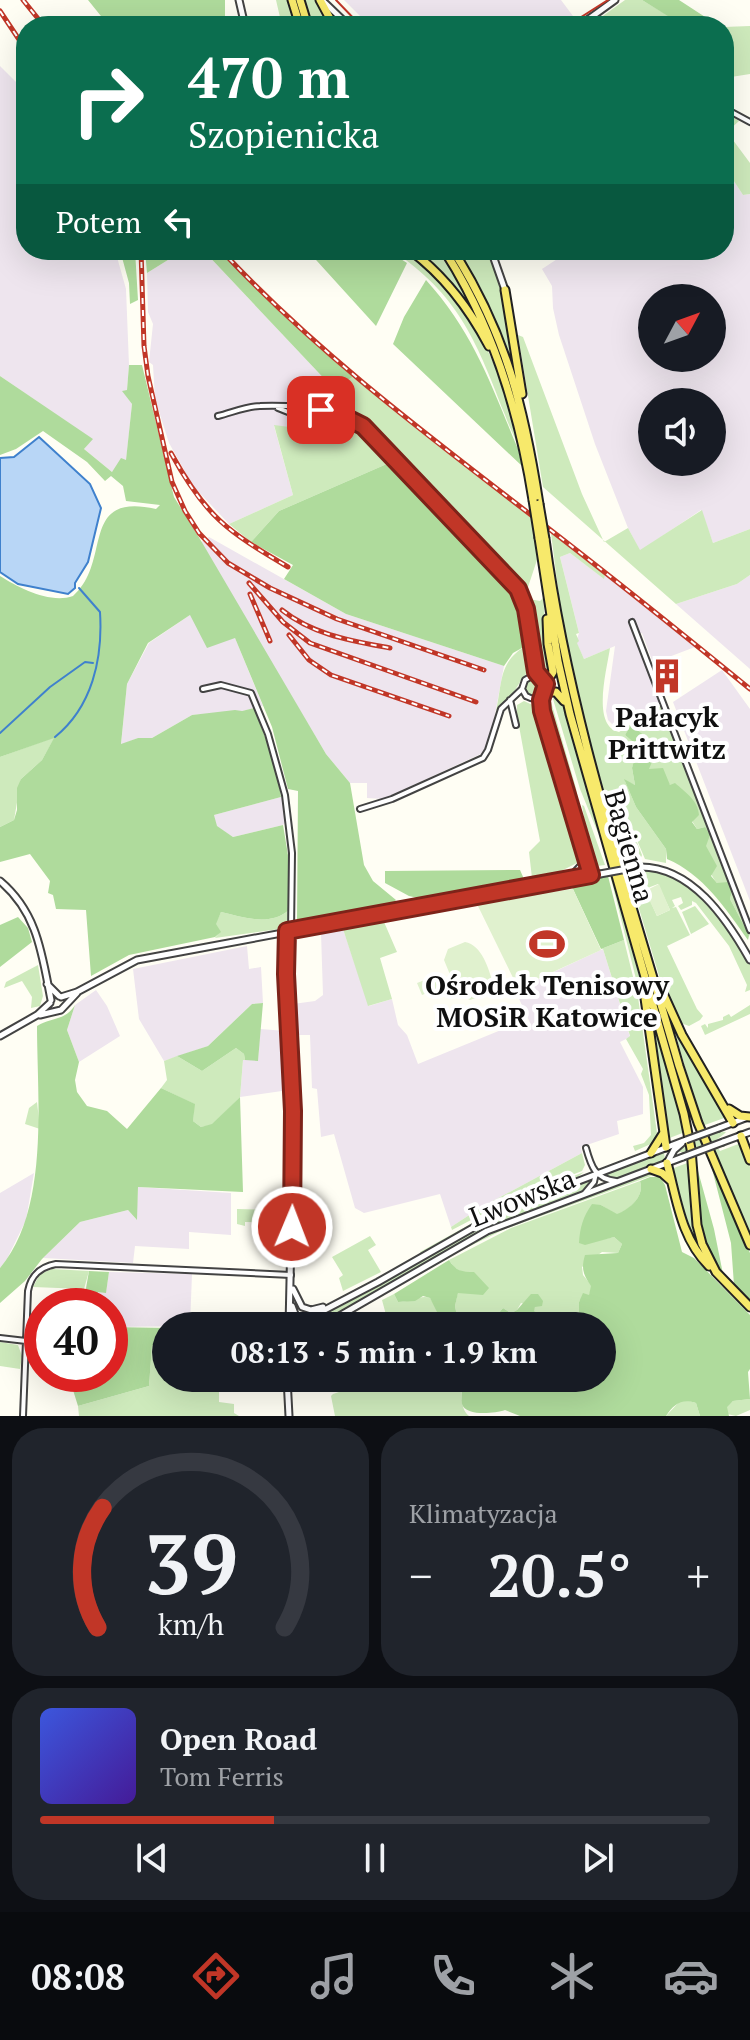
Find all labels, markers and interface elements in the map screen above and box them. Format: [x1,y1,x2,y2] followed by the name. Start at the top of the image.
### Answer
[188,40,350,114] text: 470 m
[56,48,160,152] icon: right
[188,111,379,158] text: Szopienicka
[157,200,201,244] icon: left
[56,202,141,242] text: Potem
[638,284,726,372] north arrow
[638,284,726,476] map controls
[287,376,355,444] pin
[299,388,343,432] icon: arrive
[638,388,726,476] button: sound
[648,657,686,695] building icon: Pałacyk Prittwitz
[608,698,726,767] place label: Pałacyk Prittwitz
[596,785,664,907] street label: Bagienna
[528,925,566,963] sports icon: Ośrodek Tenisowy MOSiR Katowice
[425,966,670,1035] place label: Ośrodek Tenisowy MOSiR Katowice
[464,1159,580,1235] street label: Lwowska
[250,1185,334,1269] position arrow
[24,1288,128,1392] speed limit sign: 40
[231,1332,537,1372] text: 08:13 · 5 min · 1.9 km
[409,1496,558,1530] text: Klimatyzacja
[143,1508,238,1618] text: 39
[487,1535,632,1614] text: 20.5°
[409,1546,432,1605] text: −
[687,1546,710,1605] text: +
[157,1605,224,1643] text: km/h
[160,1719,317,1759] text: Open Road
[160,1759,284,1793] text: Tom Ferris
[130,1836,174,1880] icon: previous
[353,1836,397,1880] icon: pause
[576,1836,620,1880] icon: next
[188,1948,244,2004] icon: directions
[306,1948,362,2004] icon: music
[425,1948,481,2004] icon: phone
[544,1948,600,2004] icon: climate
[663,1948,719,2004] icon: car
[31,1953,125,2000] text: 08:08

